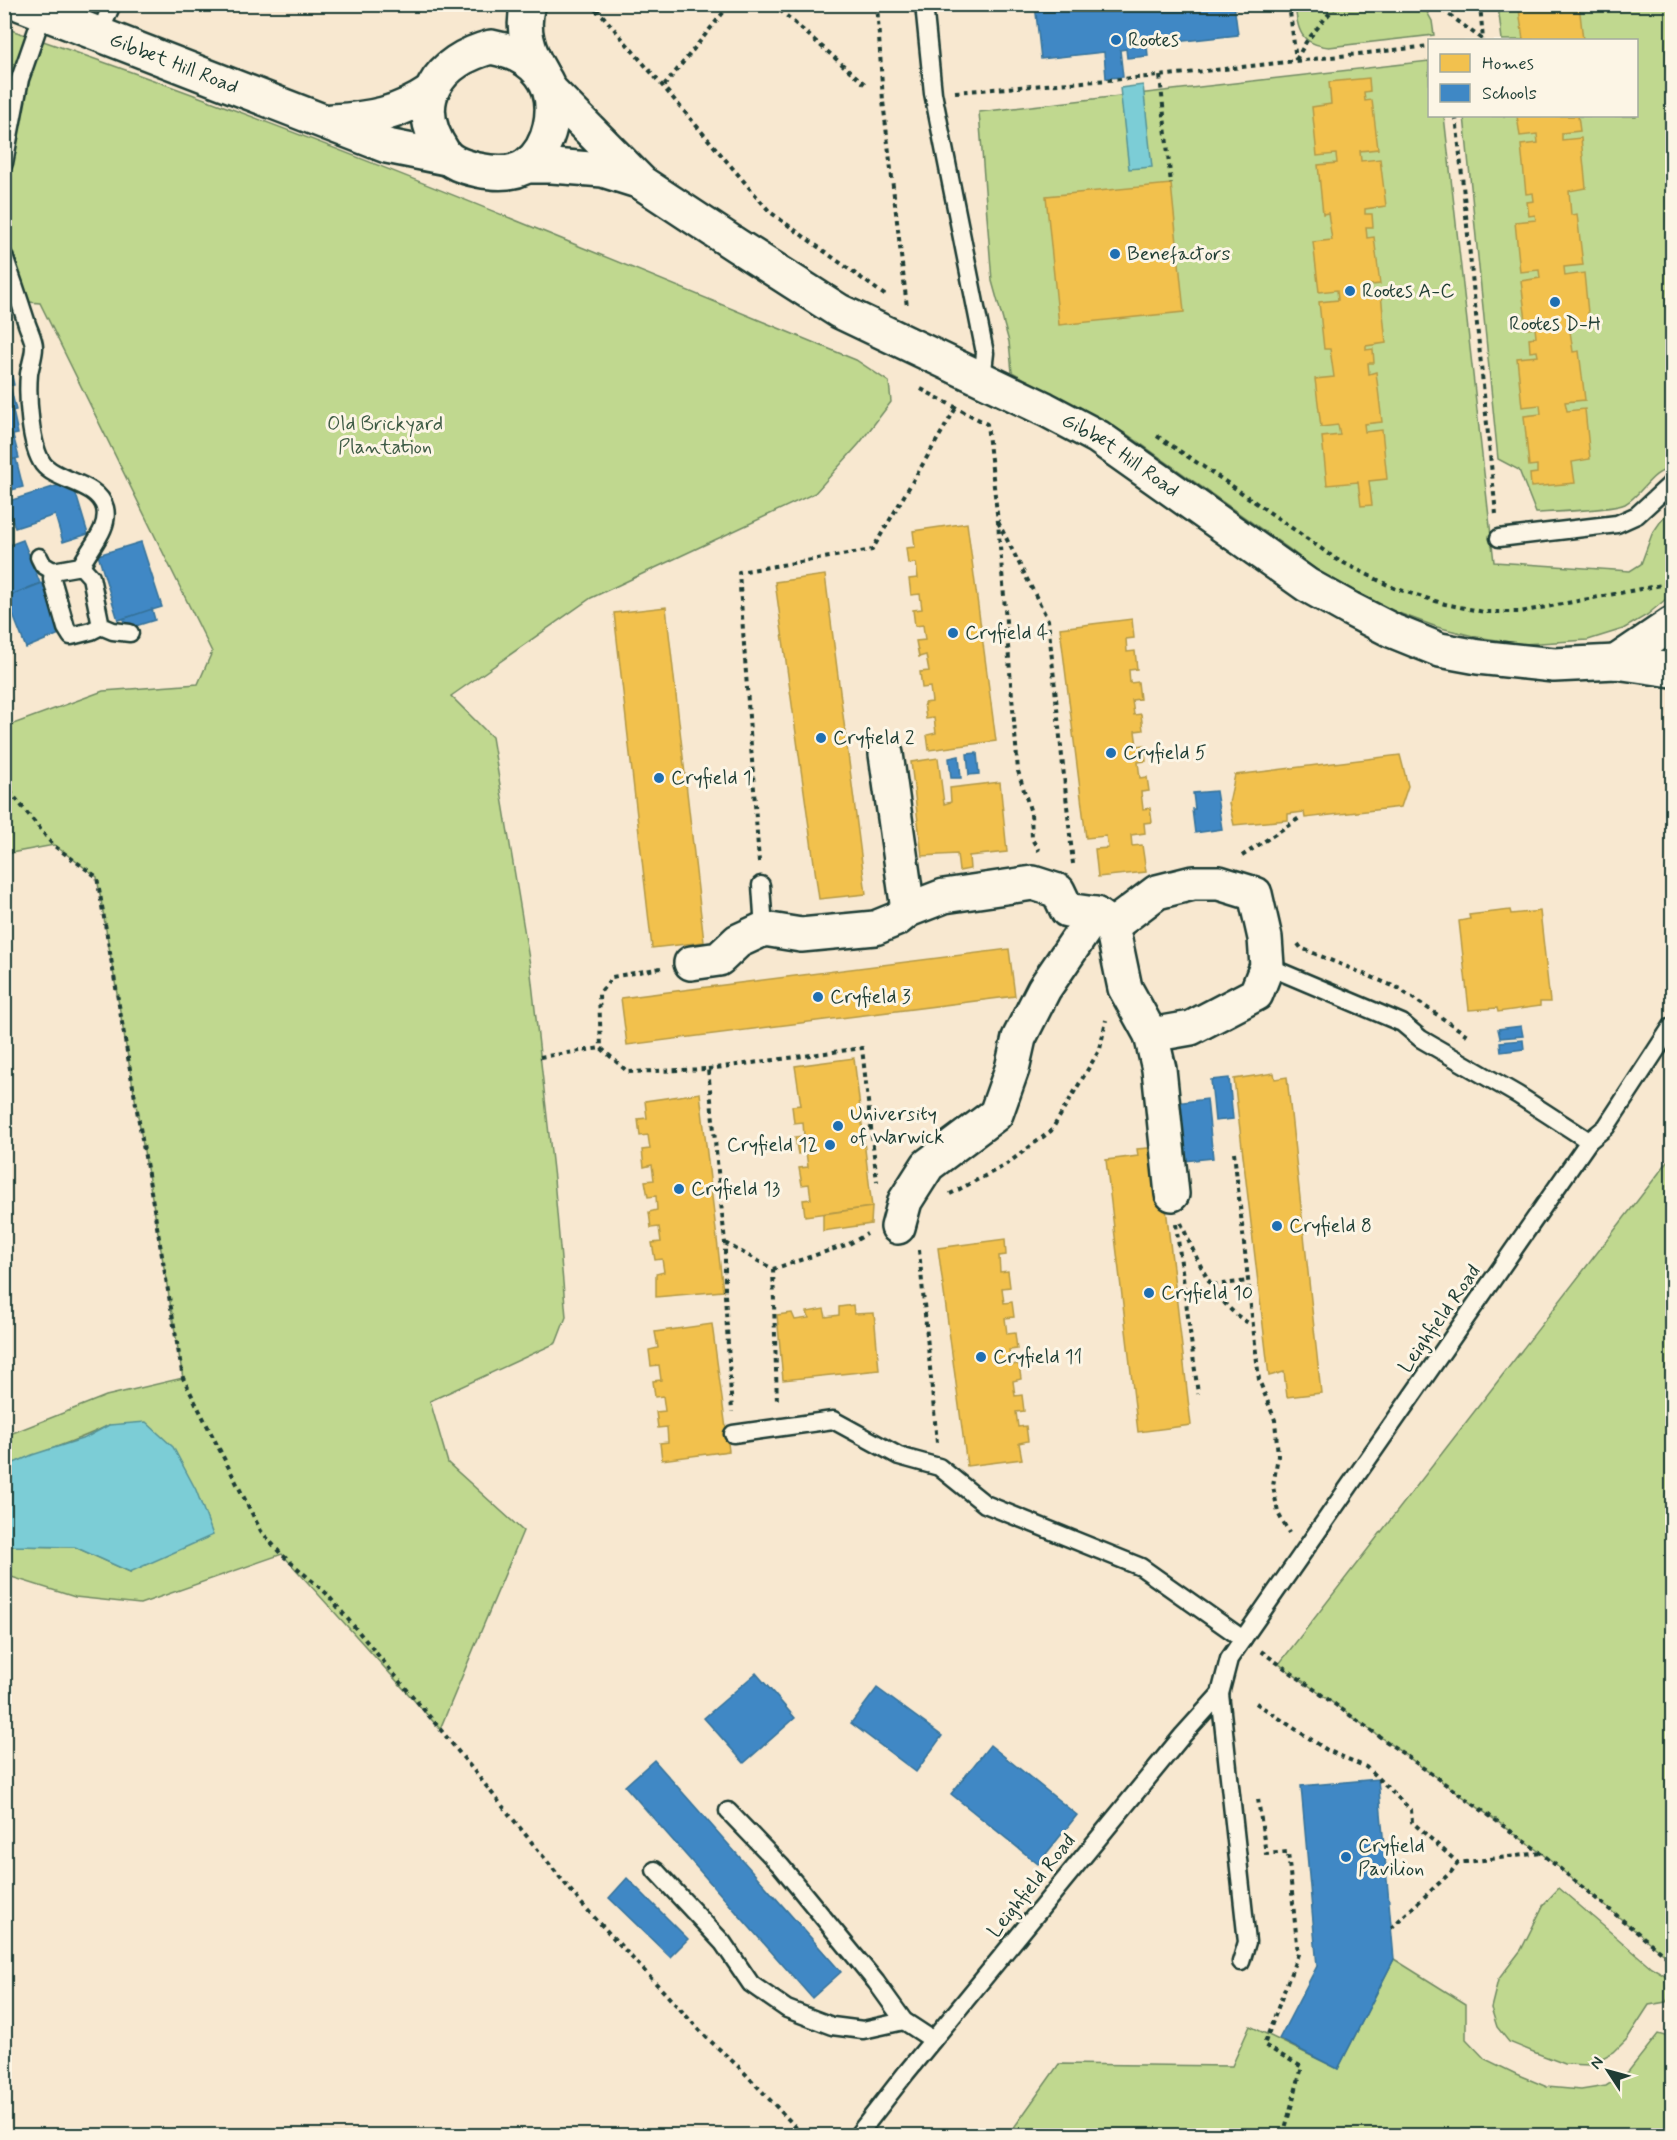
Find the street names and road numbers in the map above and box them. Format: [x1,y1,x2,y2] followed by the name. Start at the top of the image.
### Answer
[106,26,242,101] street label: Gibbet Hill Road
[1057,407,1185,504] street label: Gibbet Hill Road
[1393,1259,1487,1379] street label: Leighfield Road
[982,1828,1082,1944] street label: Leighfield Road

